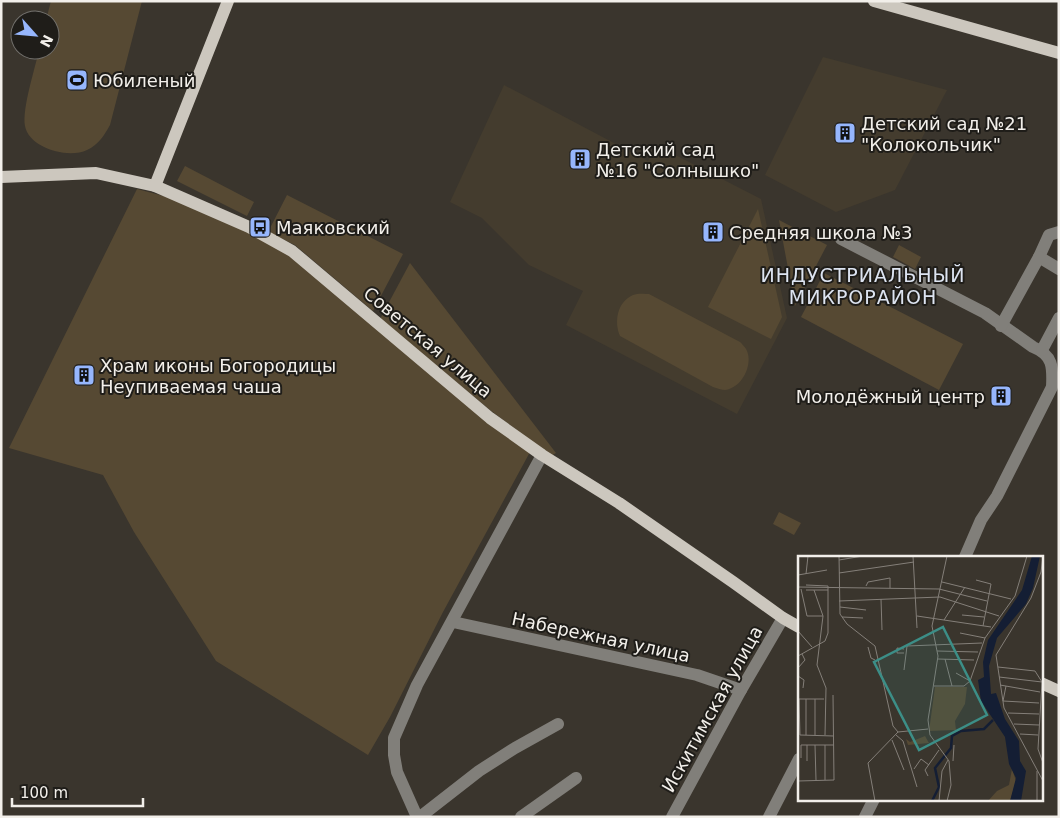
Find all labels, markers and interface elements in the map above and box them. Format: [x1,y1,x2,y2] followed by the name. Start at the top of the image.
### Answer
[10,10,60,60] north arrow
[37,32,56,50] text: N
[65,68,89,92] sports icon: Юбиленый
[93,70,196,91] place label: Юбиленый
[861,113,1027,155] place label: Детский сад №21 "Колокольчик"
[833,121,857,145] building icon: Детский сад №21 "Колокольчик"
[596,139,759,181] place label: Детский сад №16 "Солнышко"
[568,147,592,171] building icon: Детский сад №16 "Солнышко"
[248,215,272,239] bus stop icon: Маяковский
[276,217,390,238] place label: Маяковский
[701,220,725,244] building icon: Средняя школа №3
[729,222,912,243] place label: Средняя школа №3
[760,264,966,308] district label: ИНДУСТРИАЛЬНЫЙ МИКРОРАЙОН
[359,282,497,402] street label: Советская улица
[100,355,336,397] place label: Храм иконы Богородицы Неупиваемая чаша
[72,363,96,387] building icon: Храм иконы Богородицы Неупиваемая чаша
[989,384,1013,408] building icon: Молодёжный центр
[796,386,985,407] place label: Молодёжный центр
[798,556,1042,800] inset map
[510,608,692,666] street label: Набережная улица
[657,622,767,796] street label: Искитимская улица
[12,776,144,808] scale bar
[20,784,68,802] text: 100 m

